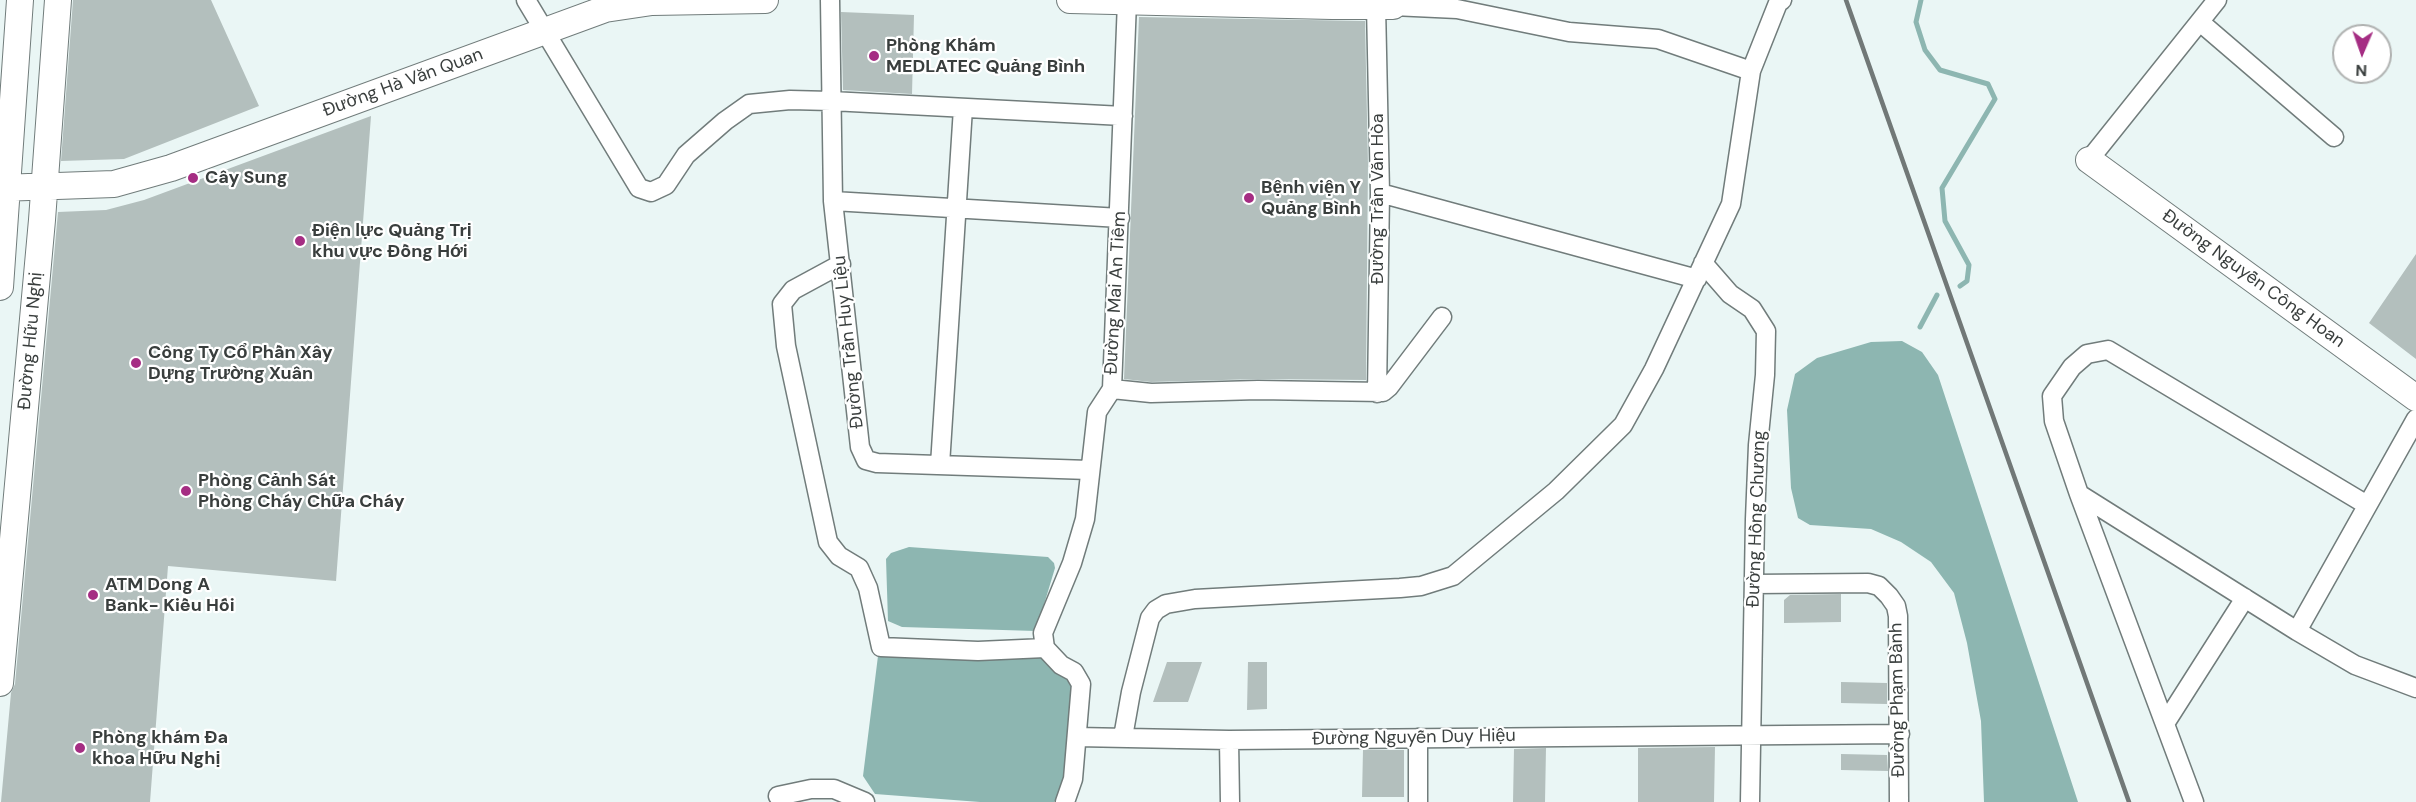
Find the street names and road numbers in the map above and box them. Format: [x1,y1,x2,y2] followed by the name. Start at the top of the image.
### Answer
[320,44,486,122] street label: Đường Hà Văn Quan
[1367,113,1389,285] street label: Đường Trần Văn Hòa
[2157,205,2349,353] street label: Đường Nguyễn Công Hoan
[1101,211,1131,375] street label: Đường Mai An Tiêm
[829,254,869,430] street label: Đường Trần Huy Liệu
[14,271,48,411] street label: Đường Hữu Nghị
[1743,430,1771,608] street label: Đường Hồng Chương
[1886,622,1910,778] street label: Đường Phạm Bành
[1312,725,1516,751] street label: Đường Nguyễn Duy Hiệu

